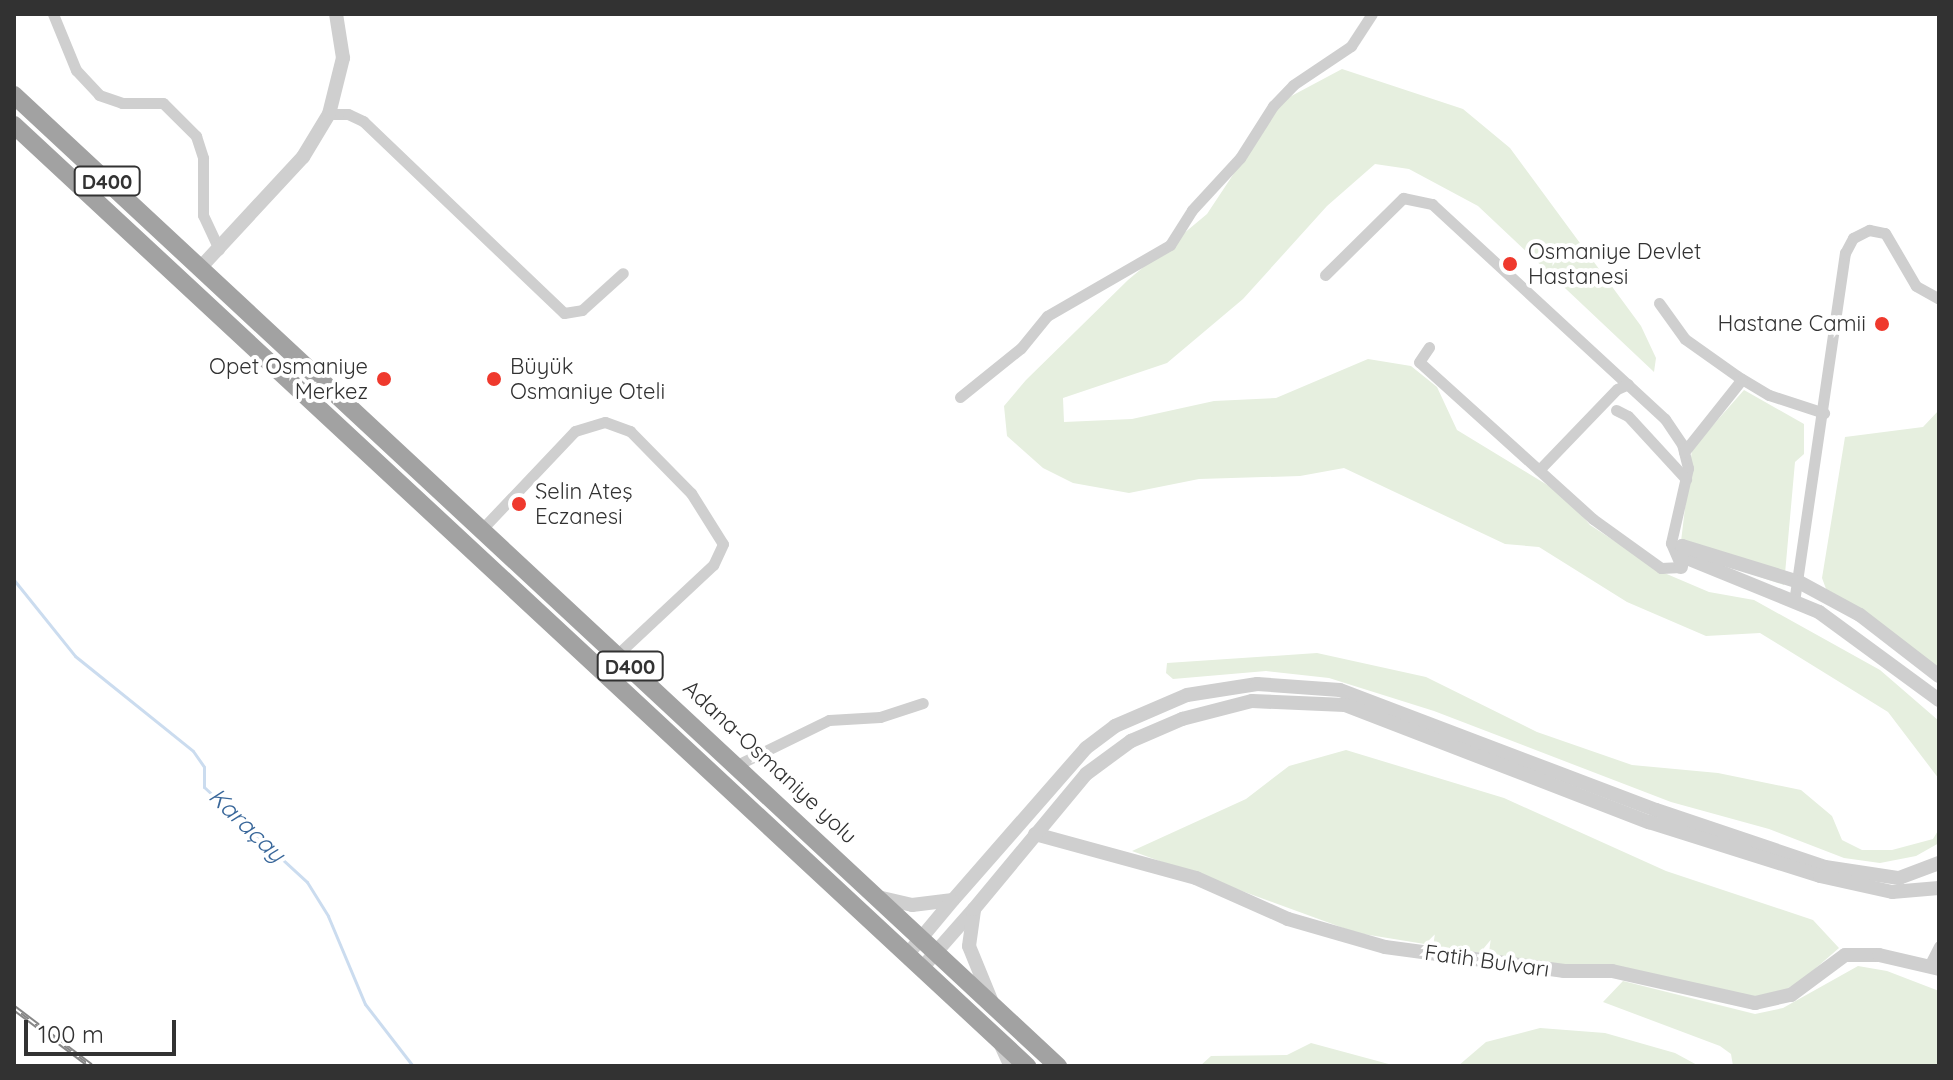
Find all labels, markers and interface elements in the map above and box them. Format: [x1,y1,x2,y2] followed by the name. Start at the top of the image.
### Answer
[73,165,141,197] road number: D400
[1528,238,1701,290] place label: Osmaniye Devlet Hastanesi
[1499,253,1521,275] marker: Osmaniye Devlet Hastanesi
[1717,311,1866,337] place label: Hastane Camii
[1873,315,1891,333] marker: Hastane Camii
[209,353,368,404] place label: Opet Osmaniye Merkez
[510,353,665,404] place label: Büyük Osmaniye Oteli
[375,370,393,388] marker: Opet Osmaniye Merkez
[485,370,503,388] marker: Büyük Osmaniye Oteli
[535,478,633,530] place label: Selin Ateş Eczanesi
[510,495,528,513] marker: Selin Ateş Eczanesi
[596,650,664,682] road number: D400
[678,675,862,849] street label: Adana-Osmaniye yolu
[203,782,291,868] water label: Karaçay
[1423,939,1551,983] street label: Fatih Bulvarı
[28,1004,180,1054] scale bar
[38,1019,104,1049] text: 100 m

